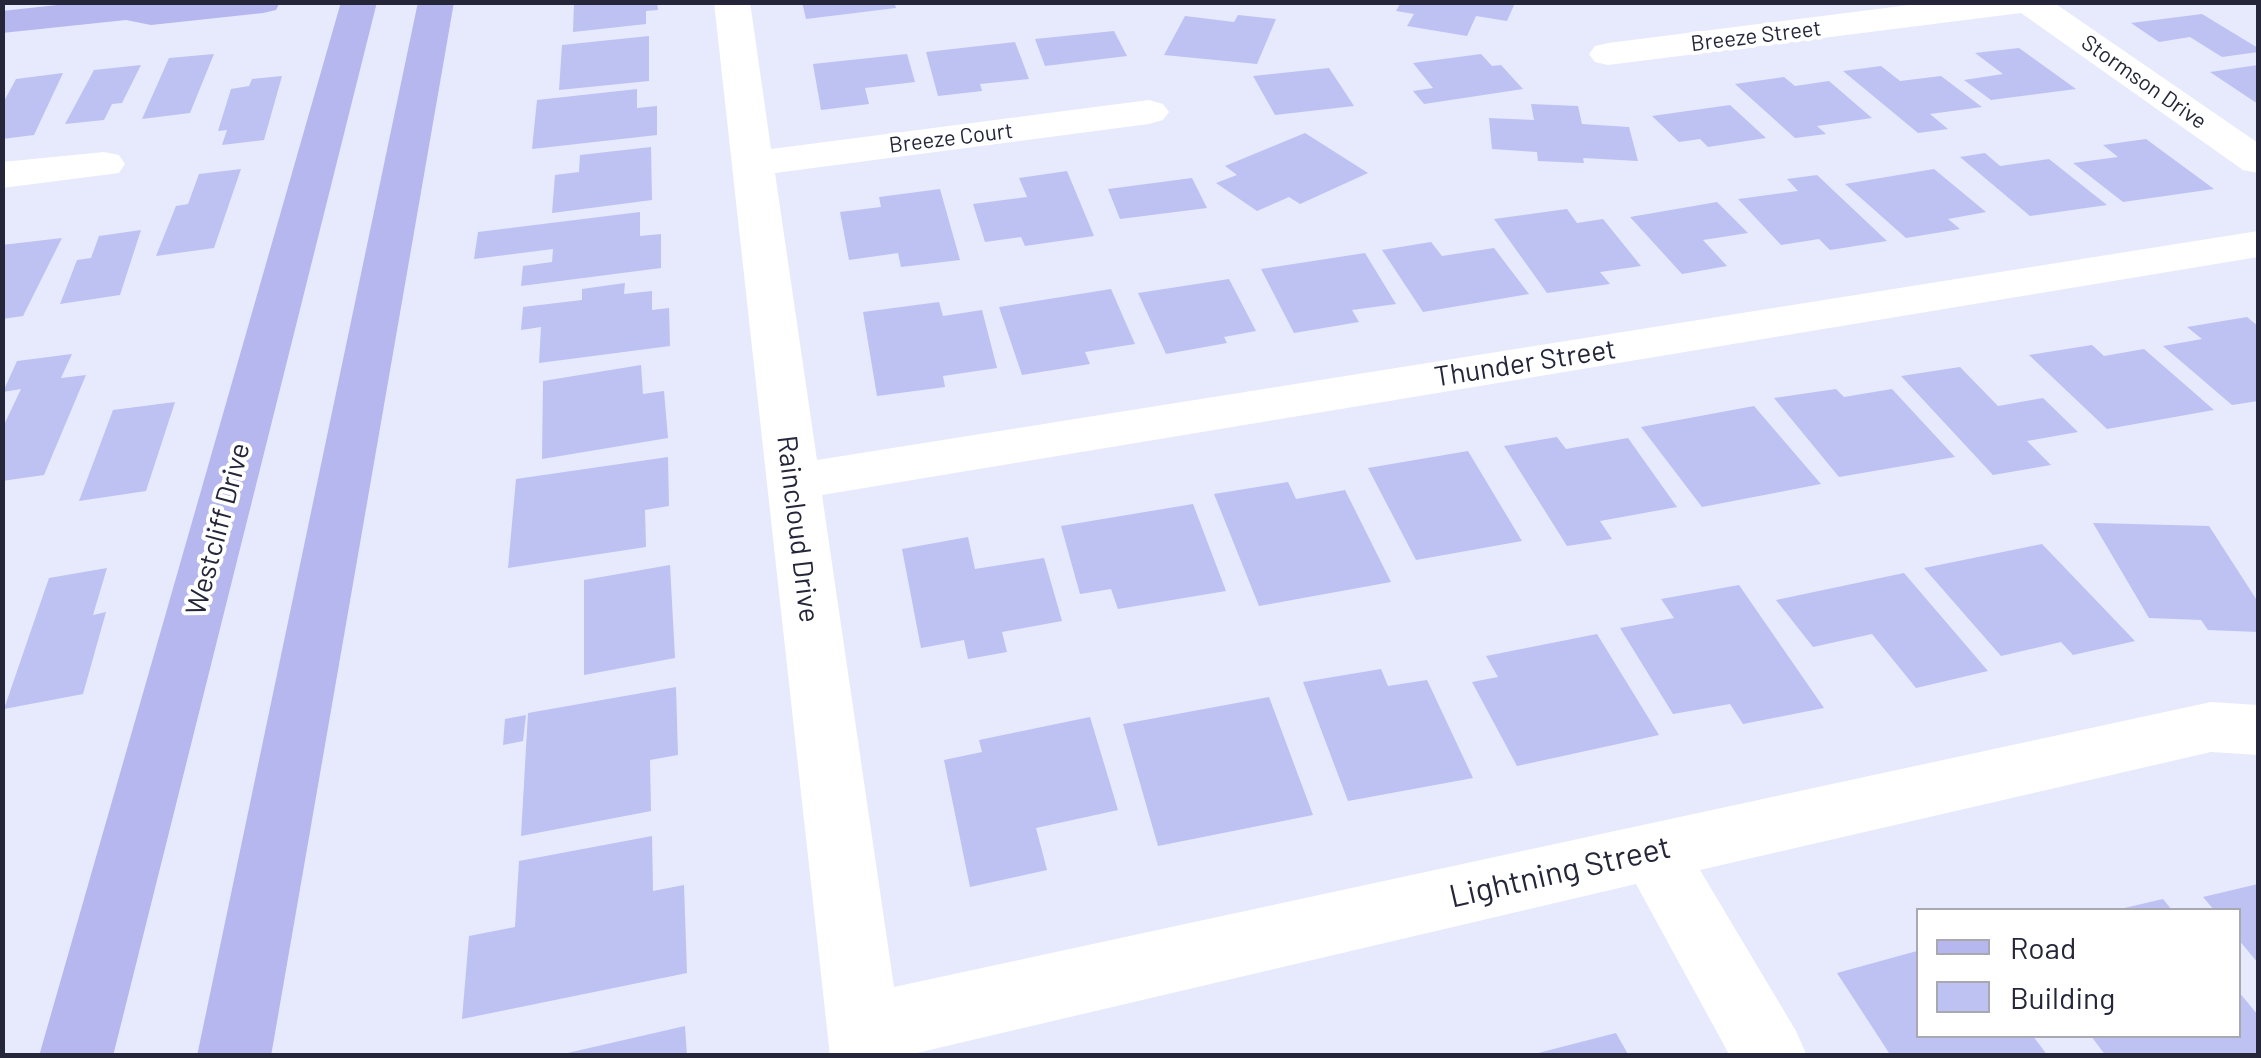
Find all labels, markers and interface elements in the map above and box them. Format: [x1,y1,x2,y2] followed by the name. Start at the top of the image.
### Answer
[1689,15,1823,57] street label: Breeze Street
[2076,29,2212,135] street label: Stormson Drive
[888,117,1014,159] street label: Breeze Court
[1432,332,1618,394] street label: Thunder Street
[770,434,826,624] street label: Raincloud Drive
[179,439,257,619] street label: Westcliff Drive
[1446,828,1674,916] street label: Lightning Street
[1916,908,2241,1038] legend
[2010,929,2076,965] text: Road
[2010,979,2115,1015] text: Building

